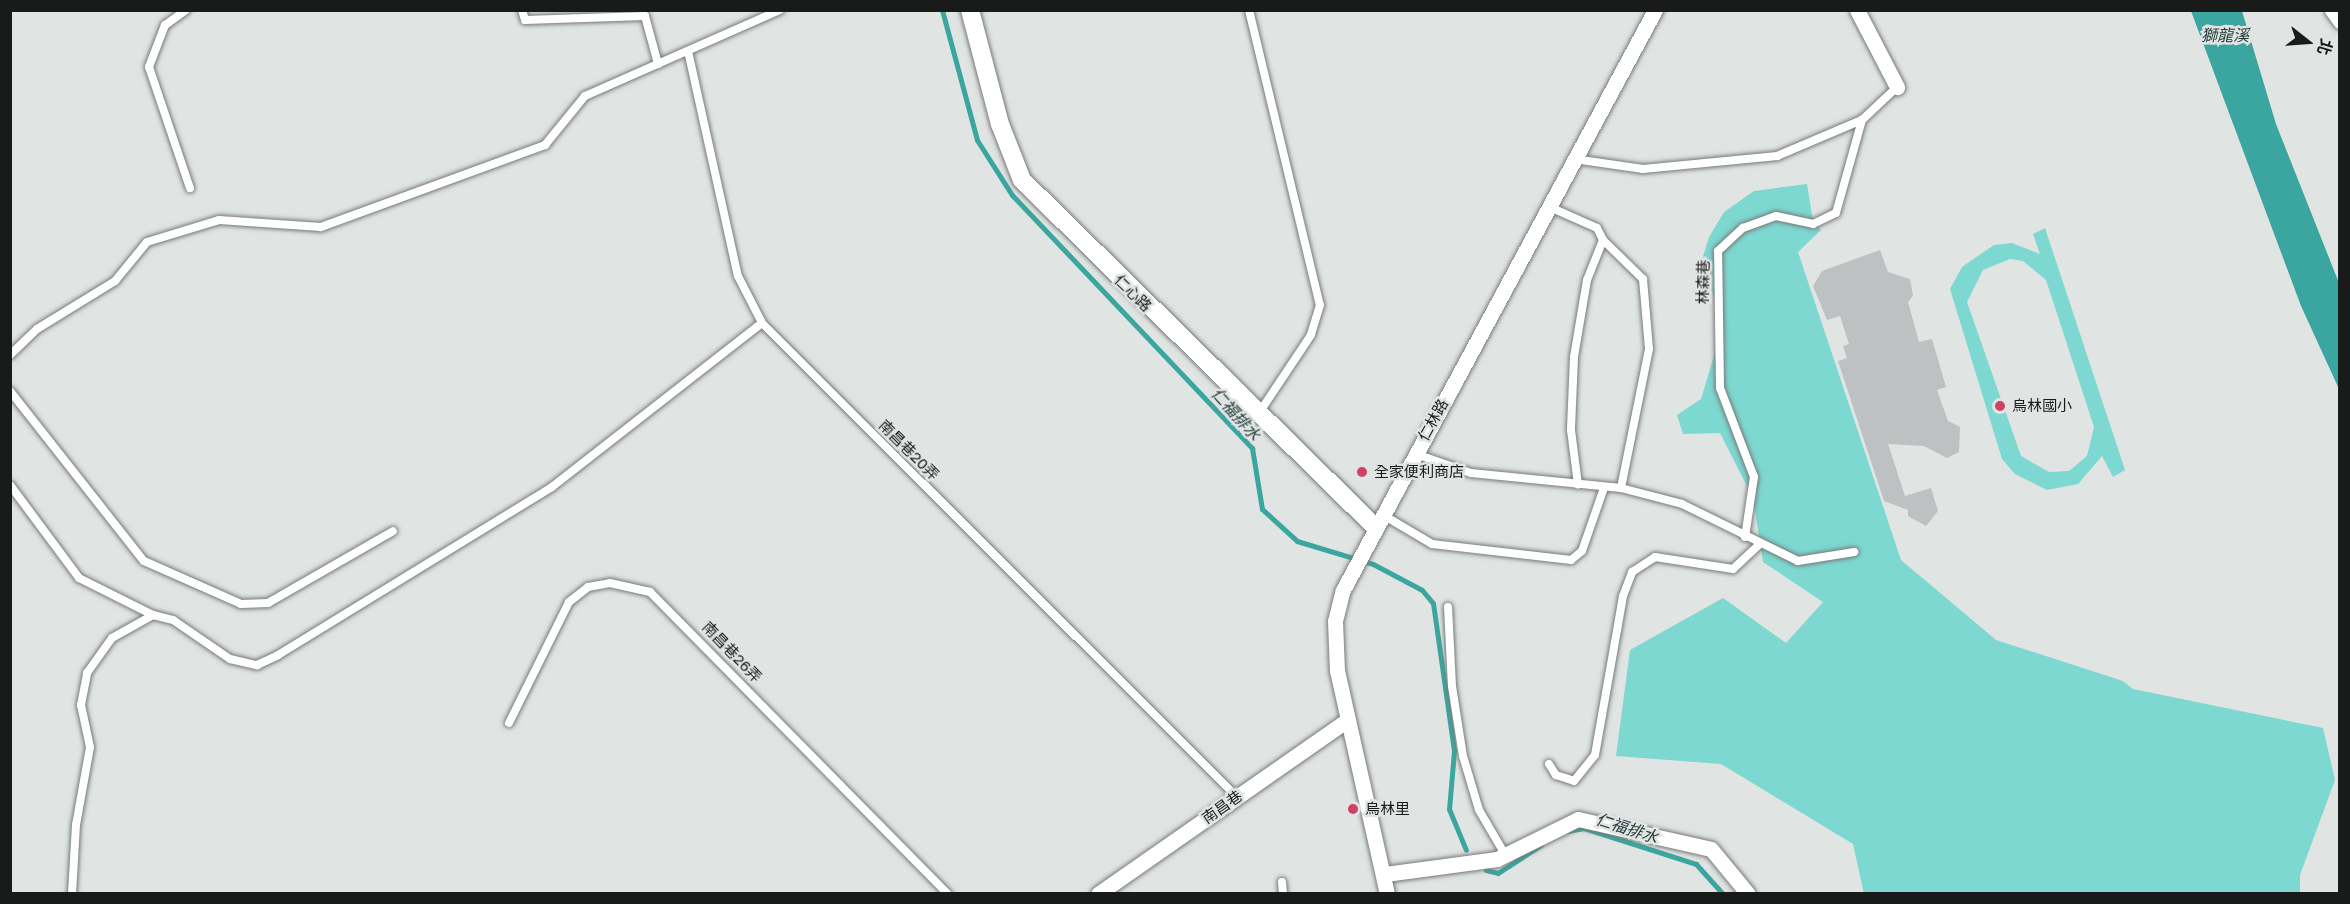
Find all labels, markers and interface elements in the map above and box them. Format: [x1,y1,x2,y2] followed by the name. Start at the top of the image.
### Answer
[2278,12,2338,72] north arrow
[2201,25,2249,45] water label: 獅龍溪
[2313,37,2337,58] text: 北
[1694,259,1712,305] street label: 林森巷
[1111,271,1155,315] street label: 仁心路
[1207,384,1265,444] water label: 仁福排水
[1414,396,1452,444] street label: 仁林路
[2012,397,2072,415] place label: 烏林國小
[1993,399,2007,413] marker: 烏林國小
[875,416,943,484] street label: 南昌巷20弄
[1374,463,1464,481] place label: 全家便利商店
[1355,465,1369,479] marker: 全家便利商店
[699,618,765,686] street label: 南昌巷26弄
[1198,787,1246,827] street label: 南昌巷
[1365,800,1410,818] place label: 烏林里
[1346,802,1360,816] marker: 烏林里
[1594,809,1660,847] water label: 仁福排水

